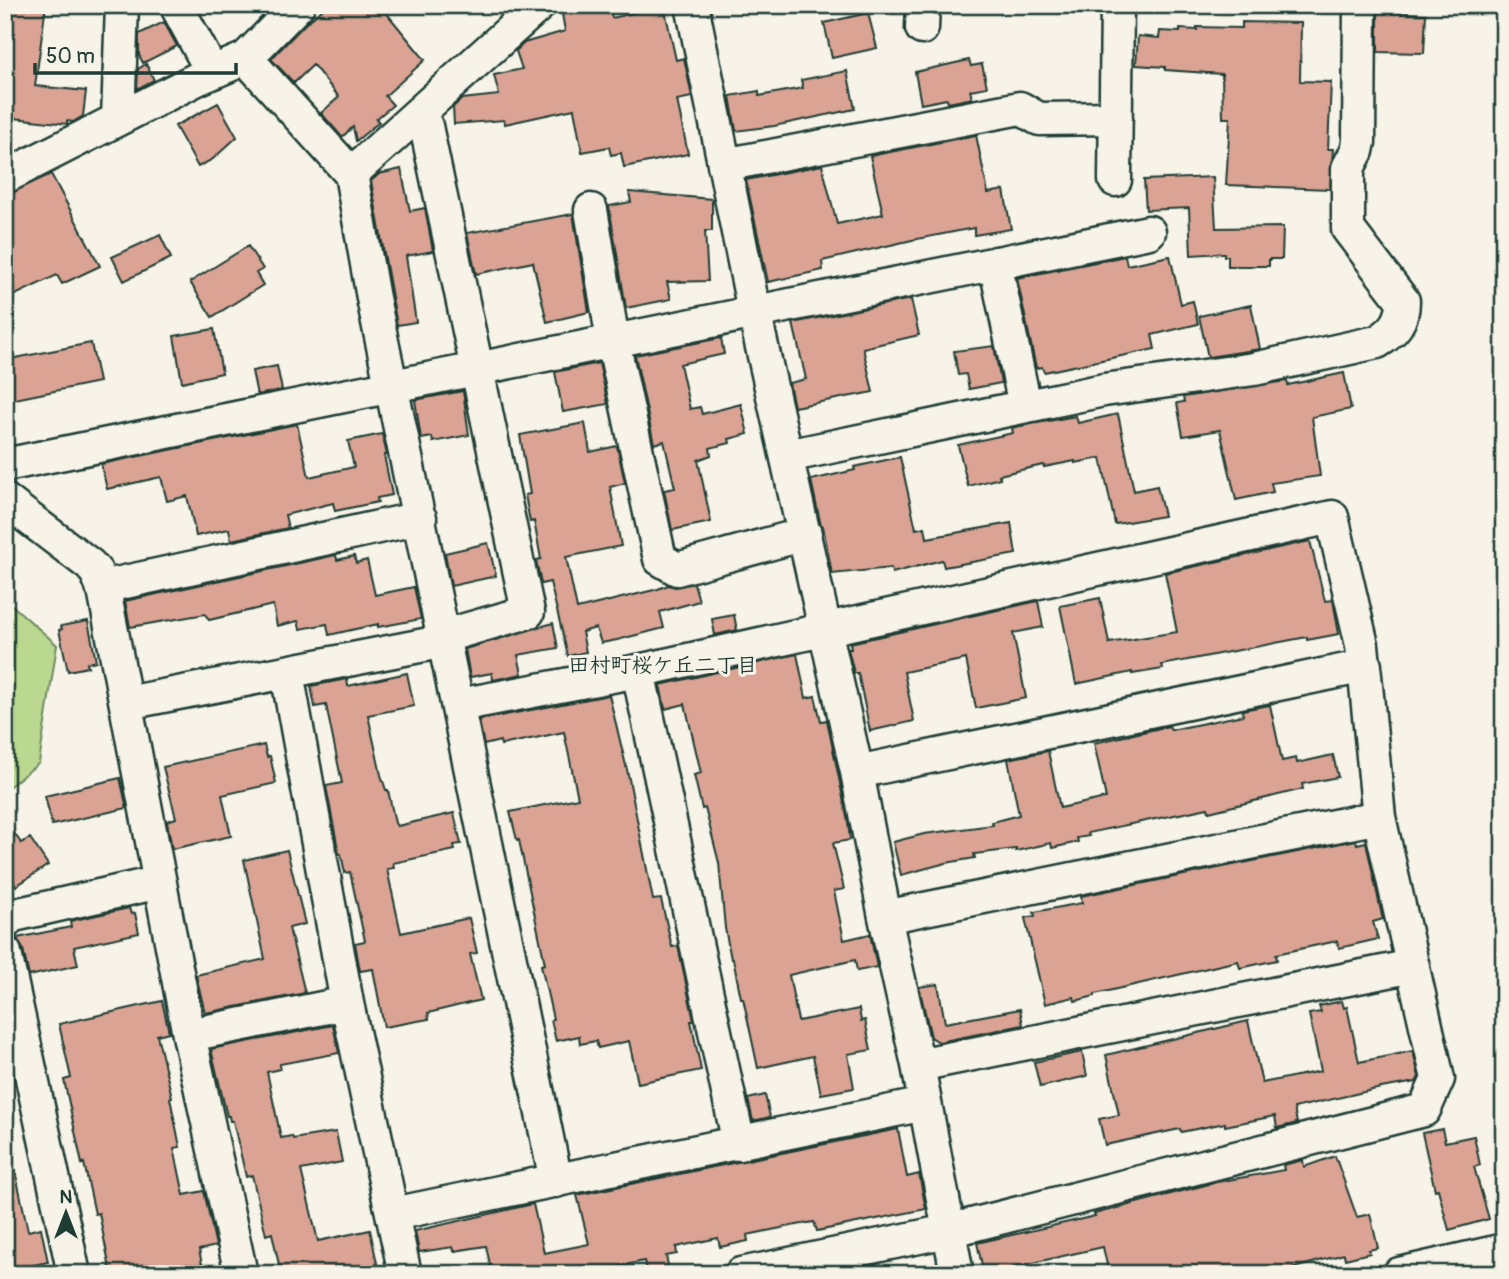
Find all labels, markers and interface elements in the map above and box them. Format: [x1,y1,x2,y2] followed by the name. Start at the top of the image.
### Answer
[35,32,236,76] scale bar
[46,43,95,70] text: 50 m
[569,652,758,679] district label: 田村町桜ケ丘二丁目
[32,1178,102,1248] north arrow
[60,1185,73,1209] text: N

